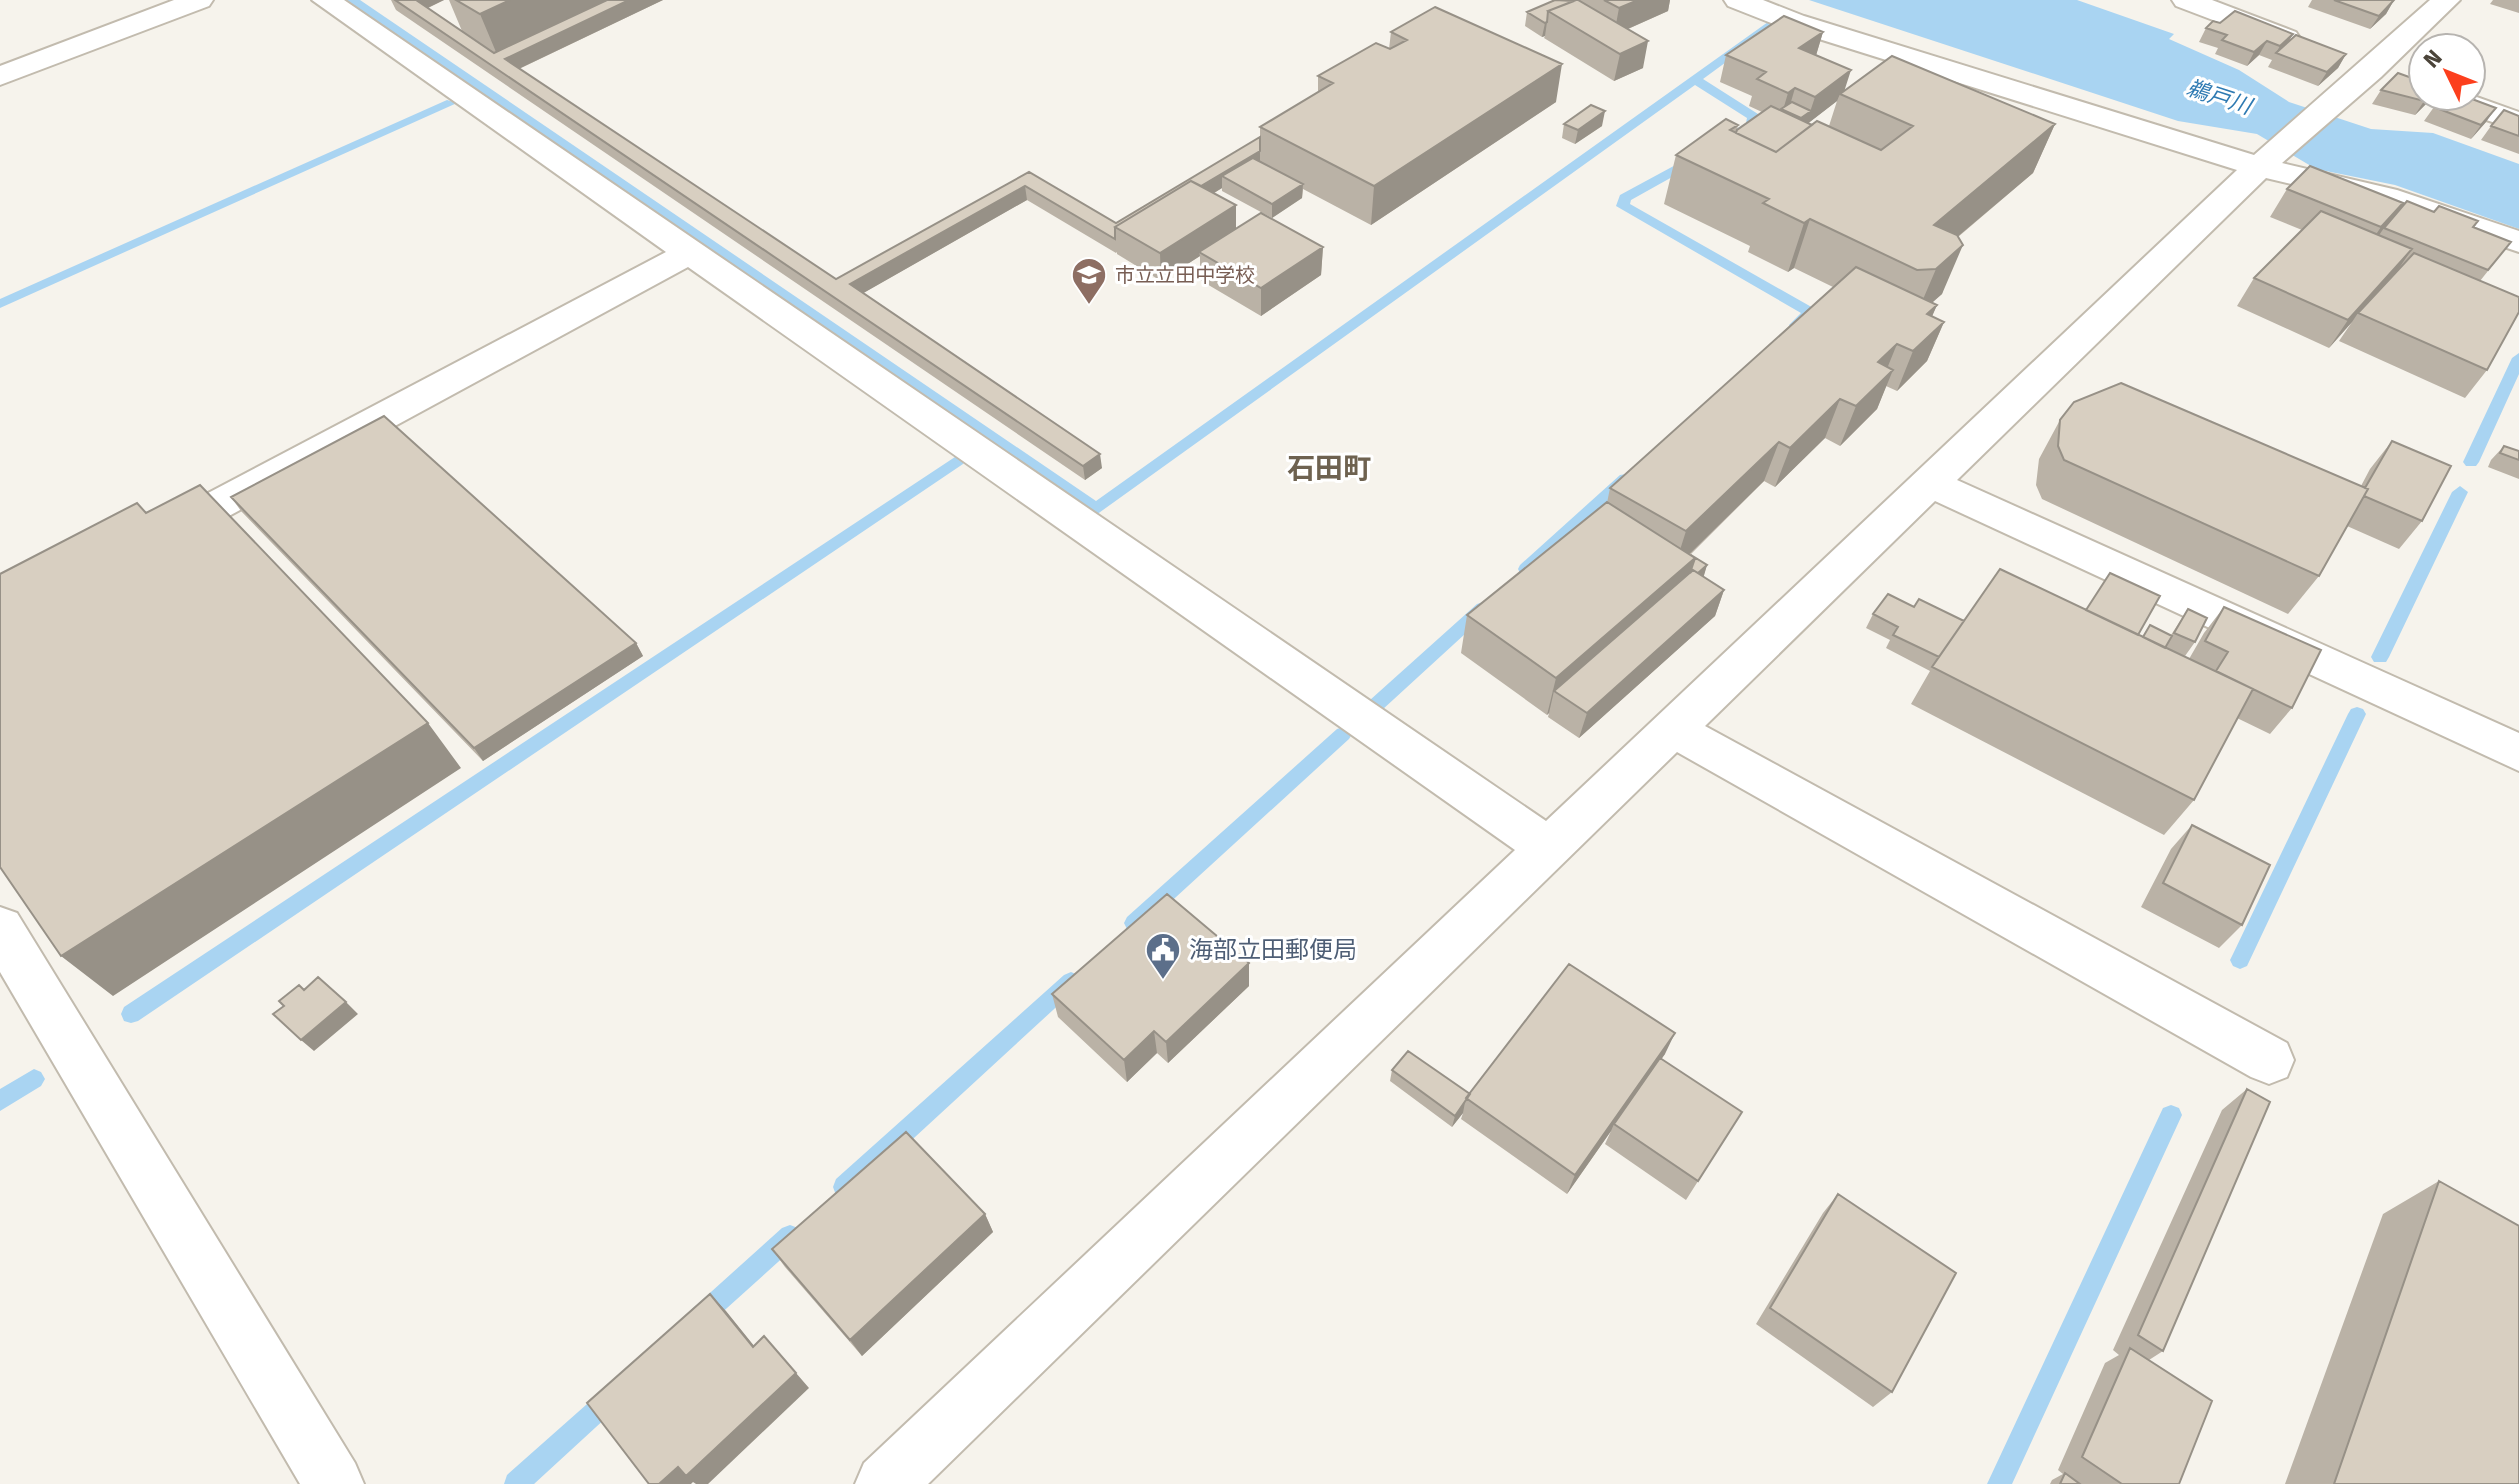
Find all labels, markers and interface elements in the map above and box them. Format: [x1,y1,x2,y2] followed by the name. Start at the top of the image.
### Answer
[2407,32,2487,112] north arrow
[2418,44,2448,73] text: N
[2183,74,2256,121] water label: 鵜戸川
[1070,256,1108,306] school or university icon: 市立立田中学校
[1115,263,1255,287] place label: 市立立田中学校
[1287,452,1371,485] district label: 石田町
[1144,931,1182,981] public building icon: 海部立田郵便局
[1189,936,1357,964] place label: 海部立田郵便局

